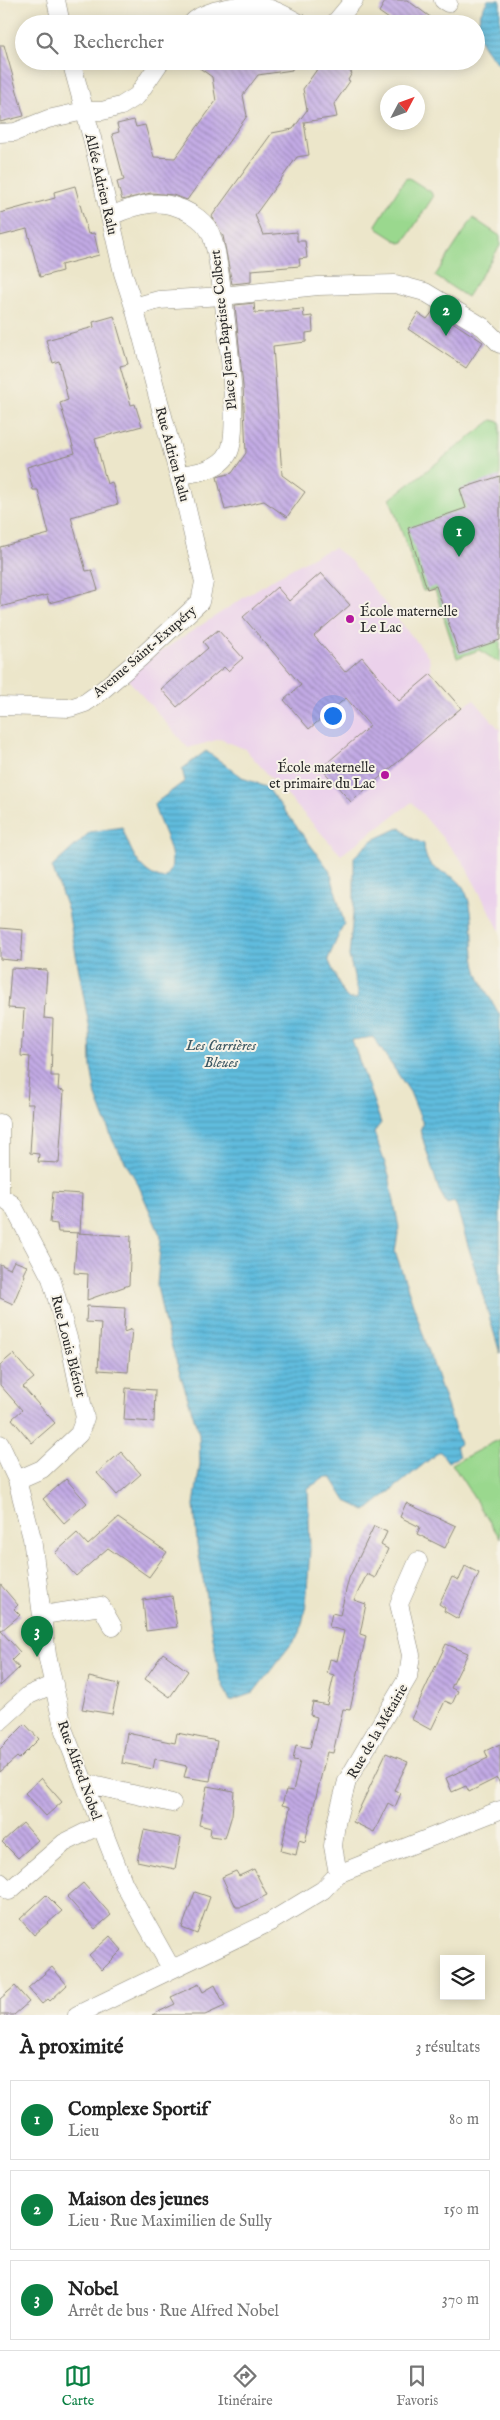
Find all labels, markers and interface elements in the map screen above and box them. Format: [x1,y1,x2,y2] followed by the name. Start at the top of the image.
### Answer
[15,15,485,70] search box
[33,29,61,57] icon: search
[73,31,164,55] text: Rechercher
[380,85,425,130] north arrow
[80,131,121,237] street label: Allée Adrien Ralu
[207,249,241,411] street label: Place Jean-Baptiste Colbert
[430,295,462,336] pin: 2
[151,405,193,504] street label: Rue Adrien Ralu
[443,516,475,557] pin: 1
[88,602,200,702] street label: Avenue Saint-Exupéry
[360,602,458,637] place label: École maternelle Le Lac
[344,613,356,625] marker: École maternelle Le Lac
[320,703,346,729] your location
[269,758,376,793] place label: École maternelle et primaire du Lac
[379,769,391,781] marker: École maternelle et primaire du Lac
[185,1036,257,1072] water label: Les Carrières Bleues
[47,1293,89,1399] street label: Rue Louis Blériot
[21,1616,53,1657] pin: 3
[343,1680,413,1782] street label: Rue de la Métairie
[53,1718,105,1823] street label: Rue Alfred Nobel
[440,1955,485,2000] map controls
[440,1955,485,2000] button: layers
[20,2034,123,2061] text: À proximité
[415,2038,480,2058] text: 3 résultats
[68,2098,208,2122] text: Complexe Sportif
[34,2110,40,2130] text: 1
[449,2110,479,2130] text: 80 m
[68,2122,99,2142] text: Lieu
[68,2188,209,2212] text: Maison des jeunes
[33,2200,41,2220] text: 2
[444,2200,479,2220] text: 150 m
[68,2212,272,2232] text: Lieu · Rue Maximilien de Sully
[68,2278,118,2302] text: Nobel
[34,2290,40,2310] text: 3
[442,2290,479,2310] text: 370 m
[68,2302,279,2322] text: Arrêt de bus · Rue Alfred Nobel
[62,2362,94,2410] tab: Carte
[218,2362,273,2410] tab: Itinéraire
[396,2362,438,2410] tab: Favoris

